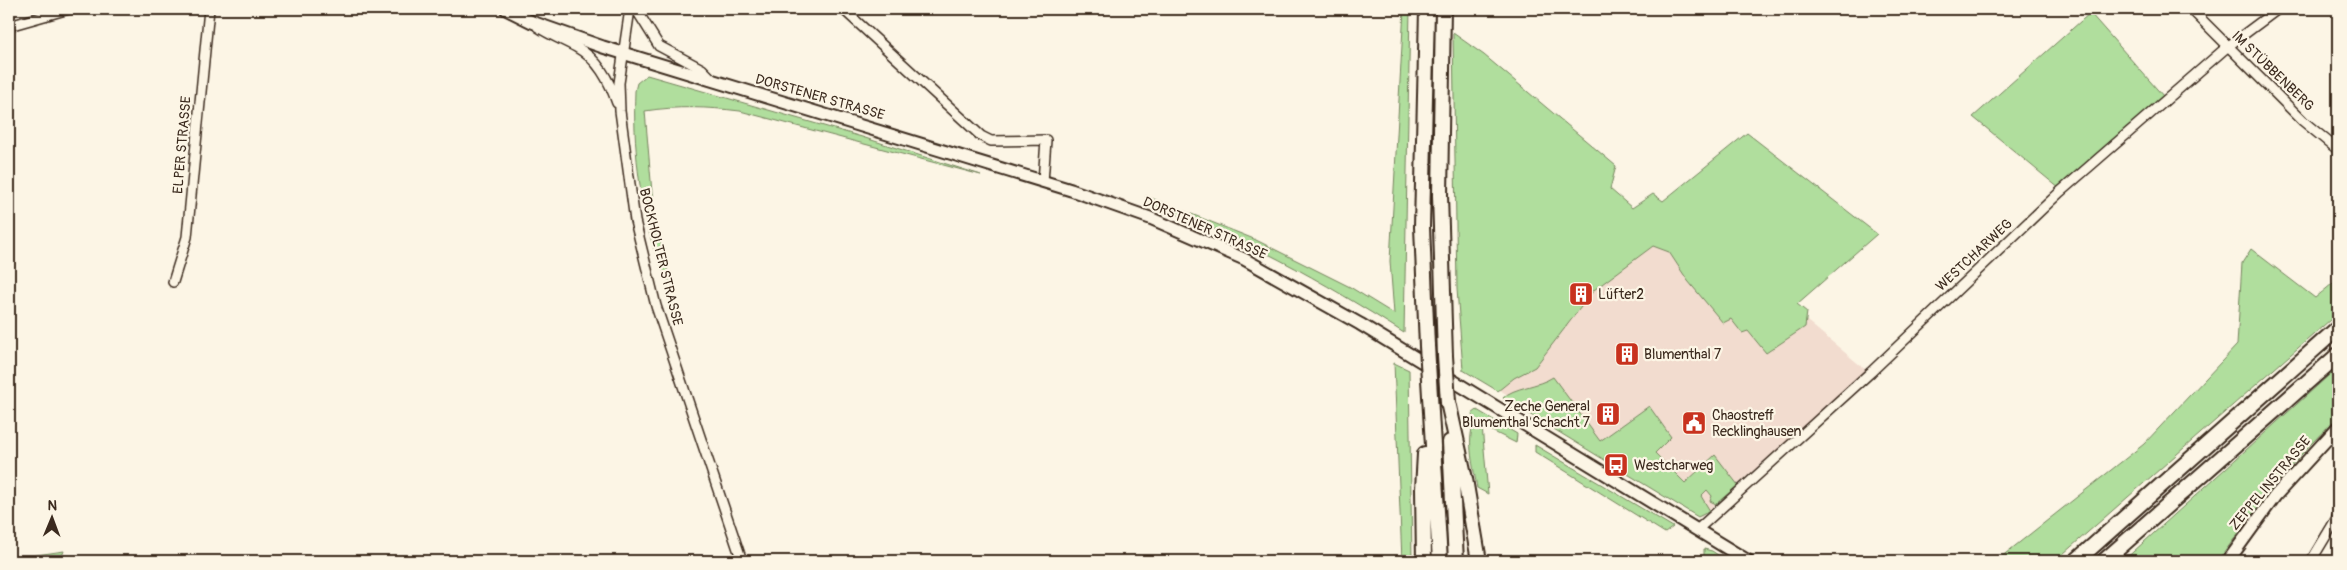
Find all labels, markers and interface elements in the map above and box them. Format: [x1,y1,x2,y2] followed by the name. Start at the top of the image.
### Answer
[2228,27,2318,115] street label: IM STÜBBENBERG
[753,70,887,124] street label: DORSTENER STRASSE
[169,95,195,195] street label: ELPER STRASSE
[636,186,686,328] street label: BOCKHOLTER STRASSE
[1140,193,1270,263] street label: DORSTENER STRASSE
[1932,215,2016,295] street label: WESTCHARWEG
[1568,281,1594,307] building icon: Lüfter2
[1598,286,1644,303] place label: Lüfter2
[1614,341,1640,367] building icon: Blumenthal 7
[1644,346,1722,363] place label: Blumenthal 7
[1462,398,1591,431] place label: Zeche General Blumenthal Schacht 7
[1595,401,1621,427] building icon: Zeche General Blumenthal Schacht 7
[1712,407,1801,440] place label: Chaostreff Recklinghausen
[1681,410,1707,436] public building icon: Chaostreff Recklinghausen
[2226,432,2314,534] street label: ZEPPELINSTRASSE
[1603,452,1629,478] bus stop icon: Westcharweg
[1634,457,1713,474] place label: Westcharweg
[28,492,78,542] north arrow
[47,497,57,514] text: N

